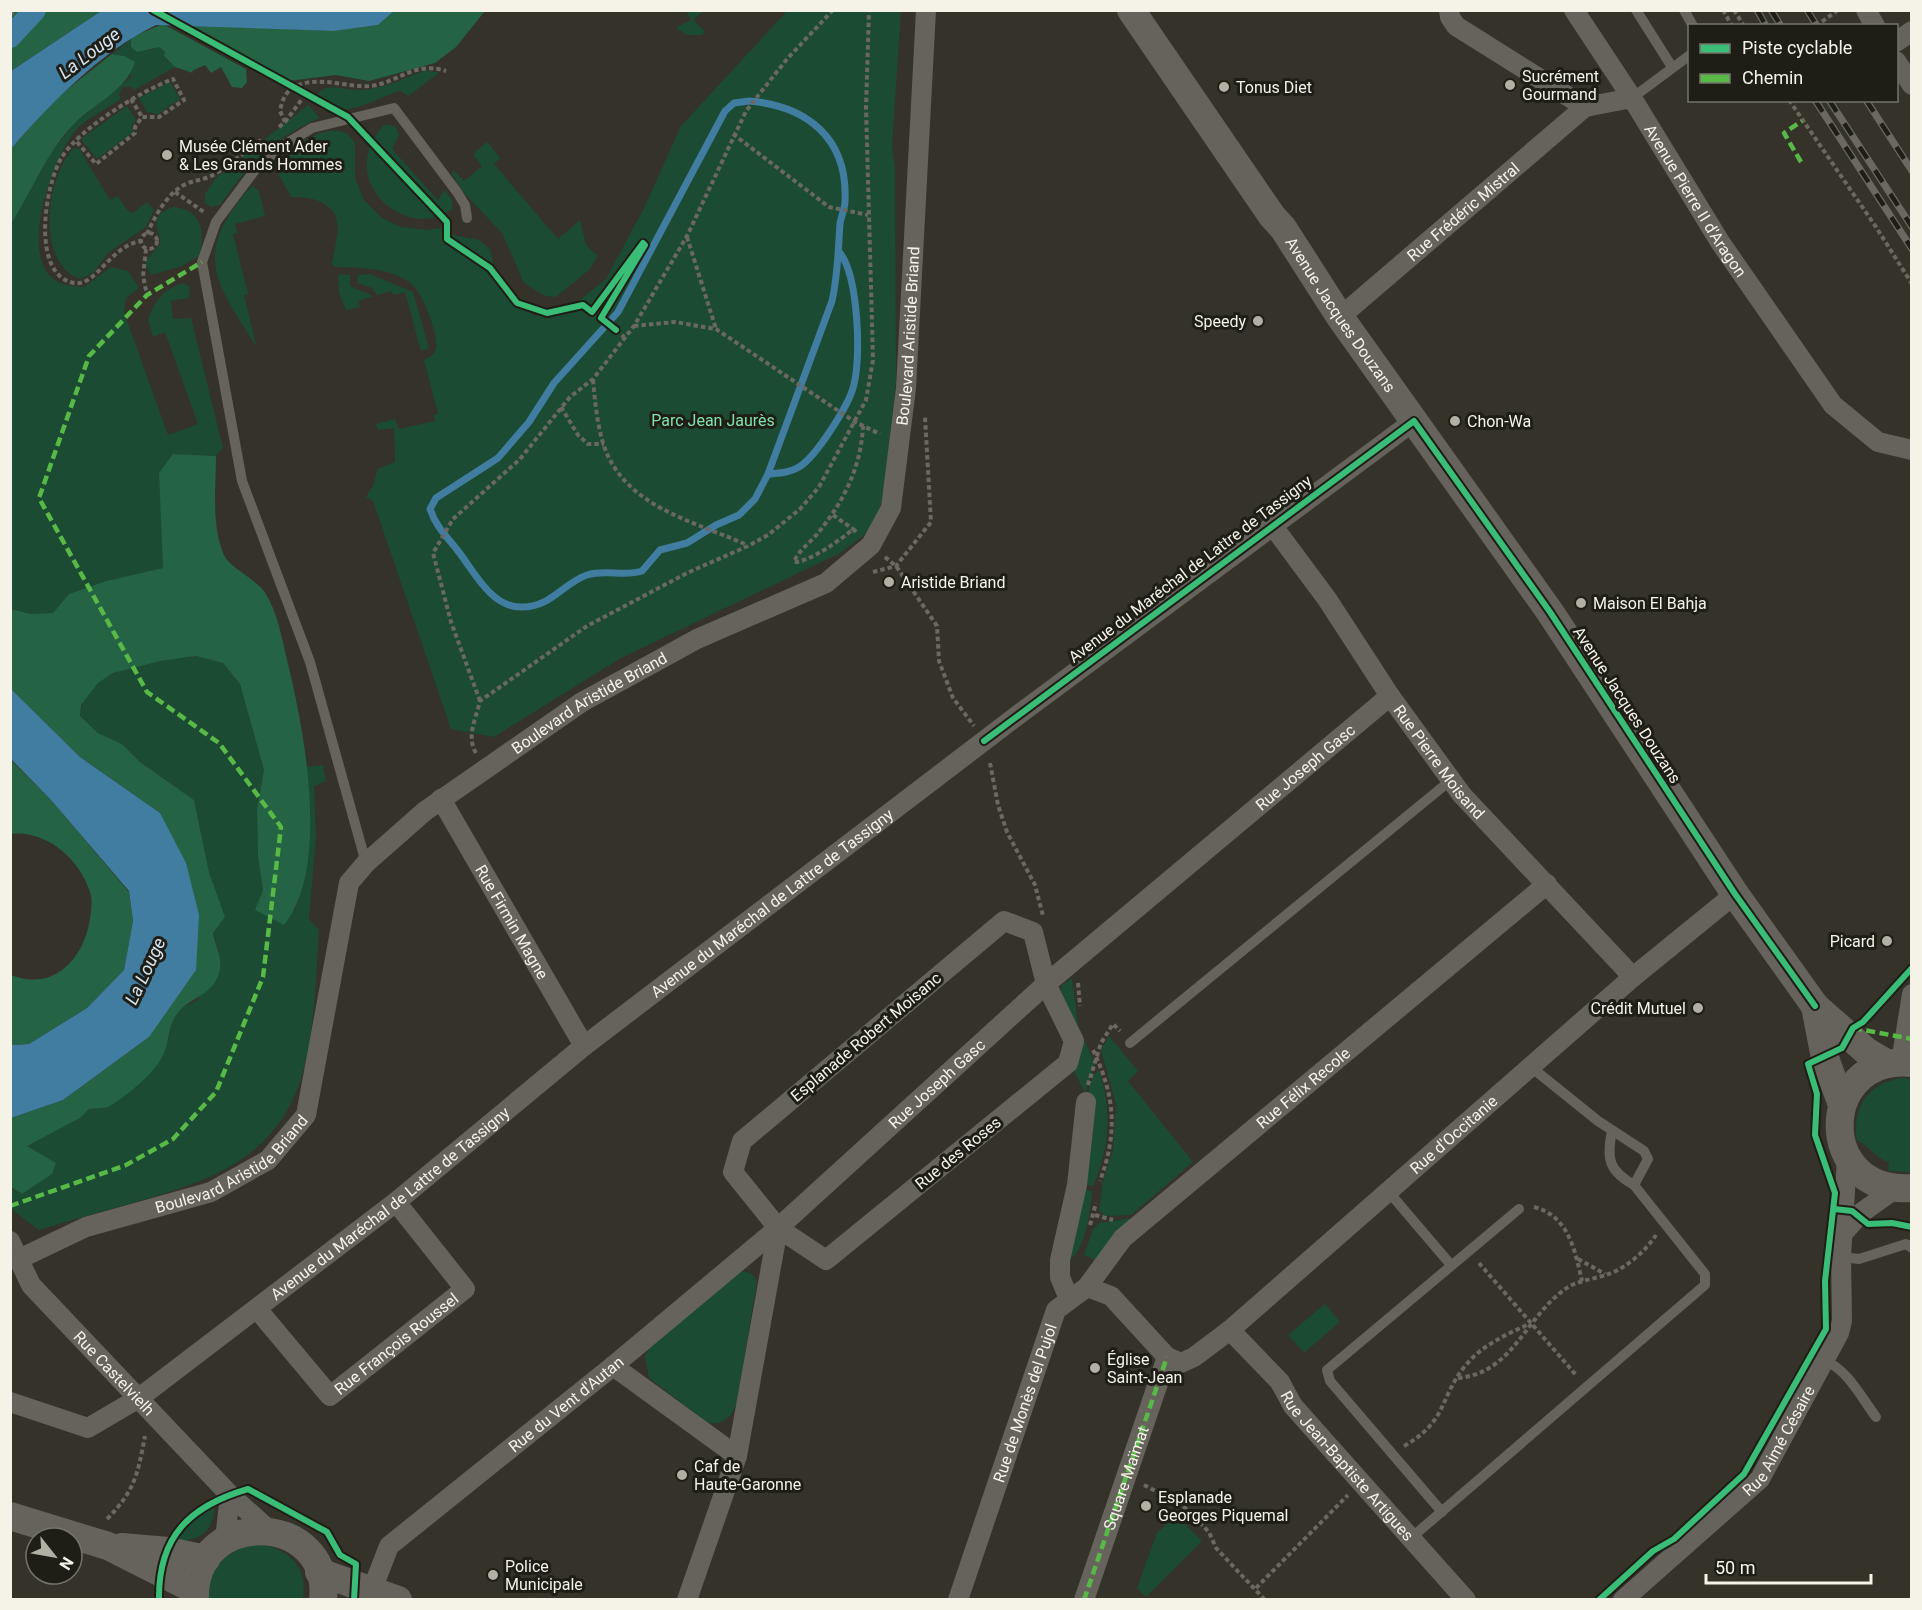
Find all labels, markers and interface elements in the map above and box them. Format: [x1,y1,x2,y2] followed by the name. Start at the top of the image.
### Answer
[54,23,124,83] water label: La Louge
[1688,24,1898,102] legend
[1742,37,1852,58] text: Piste cyclable
[1522,67,1599,104] place label: Sucrément Gourmand
[1742,67,1803,88] text: Chemin
[1236,78,1312,97] place label: Tonus Diet
[1503,78,1517,92] marker: Sucrément Gourmand
[1217,80,1231,94] marker: Tonus Diet
[1641,121,1751,280] street label: Avenue Pierre II d'Aragon
[179,137,342,174] place label: Musée Clément Ader & Les Grands Hommes
[160,148,174,162] marker: Musée Clément Ader & Les Grands Hommes
[1403,158,1523,265] street label: Rue Frédéric Mistral
[1282,233,1400,396] street label: Avenue Jacques Douzans
[892,246,923,426] street label: Boulevard Aristide Briand
[1194,312,1246,331] place label: Speedy
[1251,314,1265,328] marker: Speedy
[651,411,775,430] park label: Parc Jean Jaurès
[1467,412,1531,431] place label: Chon-Wa
[1448,414,1462,428] marker: Chon-Wa
[1065,471,1316,667] street label: Avenue du Maréchal de Lattre de Tassigny
[901,573,1005,592] place label: Aristide Briand
[882,575,896,589] marker: Aristide Briand
[1593,594,1707,613] place label: Maison El Bahja
[1574,596,1588,610] marker: Maison El Bahja
[1569,623,1685,787] street label: Avenue Jacques Douzans
[508,648,670,758] street label: Boulevard Aristide Briand
[1390,701,1489,823] street label: Rue Pierre Moisand
[1252,720,1359,814] street label: Rue Joseph Gasc
[647,804,897,1001] street label: Avenue du Maréchal de Lattre de Tassigny
[472,861,553,982] street label: Rue Firmin Magne
[1830,932,1875,951] place label: Picard
[120,934,170,1008] water label: La Louge
[1880,934,1894,948] marker: Picard
[787,968,945,1106] street label: Esplanade Robert Moisanc
[1590,999,1686,1018] place label: Crédit Mutuel
[1691,1001,1705,1015] marker: Crédit Mutuel
[884,1035,989,1132] street label: Rue Joseph Gasc
[1252,1043,1354,1132] street label: Rue Félix Recole
[1406,1091,1501,1178] street label: Rue d'Occitanie
[267,1102,513,1304] street label: Avenue du Maréchal de Lattre de Tassigny
[153,1111,312,1217] street label: Boulevard Aristide Briand
[911,1113,1005,1193] street label: Rue des Roses
[330,1289,462,1398] street label: Rue François Roussel
[989,1321,1060,1485] street label: Rue de Monès del Pujol
[70,1327,159,1419] street label: Rue Castelvielh
[1107,1350,1182,1387] place label: Église Saint-Jean
[504,1352,627,1456] street label: Rue du Vent d'Autan
[1088,1361,1102,1375] marker: Église Saint-Jean
[1738,1382,1818,1500] street label: Rue Aimé Césaire
[1277,1387,1418,1545] street label: Rue Jean-Baptiste Artigues
[1099,1424,1152,1532] street label: Square Maïmat
[694,1457,801,1494] place label: Caf de Haute-Garonne
[675,1468,689,1482] marker: Caf de Haute-Garonne
[1158,1488,1288,1525] place label: Esplanade Georges Piquemal
[1139,1499,1153,1513] marker: Esplanade Georges Piquemal
[24,1526,84,1586] north arrow
[1706,1547,1871,1585] scale bar
[55,1554,77,1573] text: N
[505,1557,583,1594] place label: Police Municipale
[1715,1557,1755,1578] text: 50 m
[486,1568,500,1582] marker: Police Municipale

